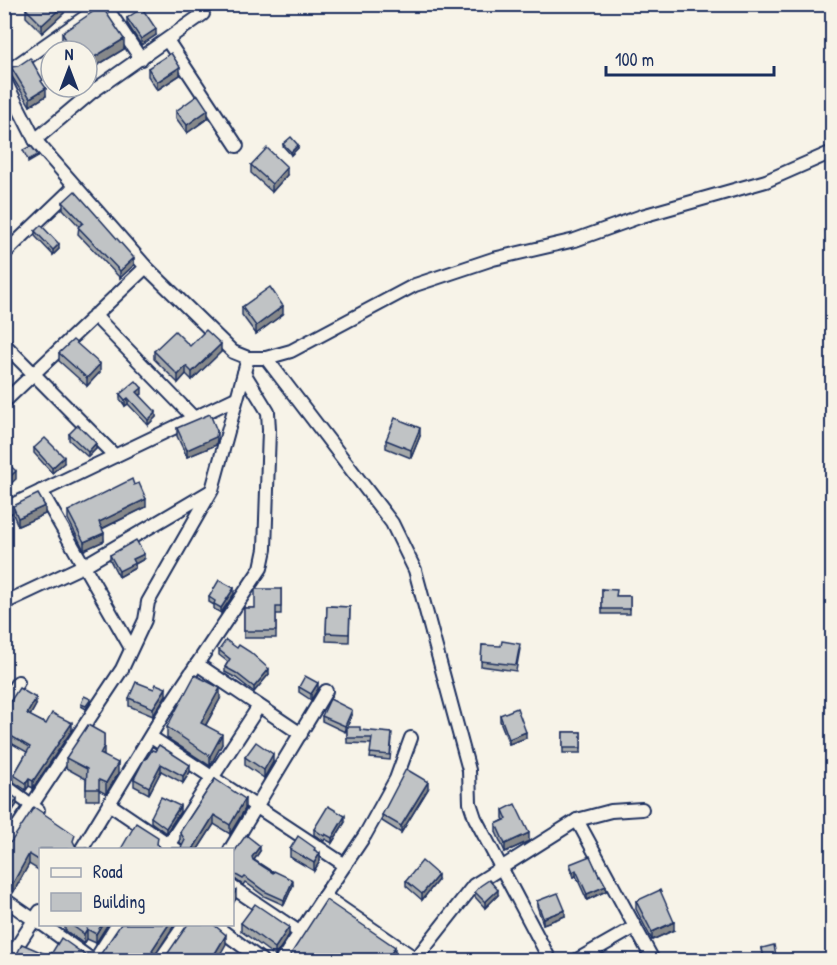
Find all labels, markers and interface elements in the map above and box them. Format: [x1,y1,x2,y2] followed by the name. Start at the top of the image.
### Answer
[39,39,99,99] north arrow
[606,39,774,77] scale bar
[65,43,74,65] text: N
[615,47,654,72] text: 100 m
[39,848,234,926] legend
[93,859,123,884] text: Road
[93,889,145,914] text: Building

